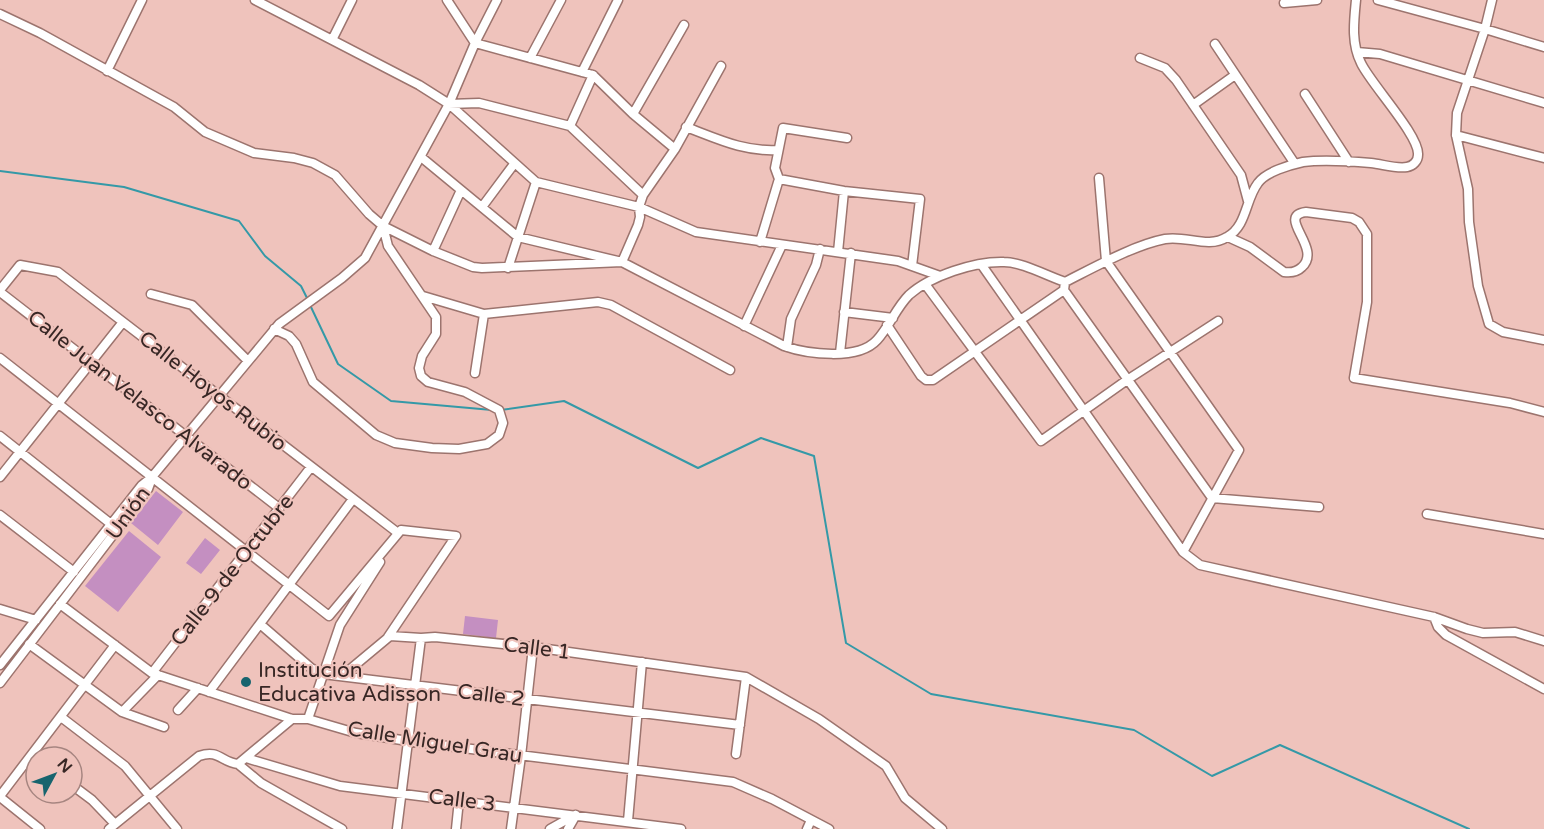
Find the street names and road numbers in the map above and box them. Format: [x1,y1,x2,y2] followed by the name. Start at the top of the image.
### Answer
[22,305,257,496] street label: Calle Juan Velasco Alvarado
[134,326,292,457] street label: Calle Hoyos Rubio
[101,482,156,545] street label: Unión
[166,490,299,651] street label: Calle 9 de Octubre
[502,632,572,665] street label: Calle 1
[456,679,526,712] street label: Calle 2
[346,716,524,769] street label: Calle Miguel Grau
[427,784,497,817] street label: Calle 3

